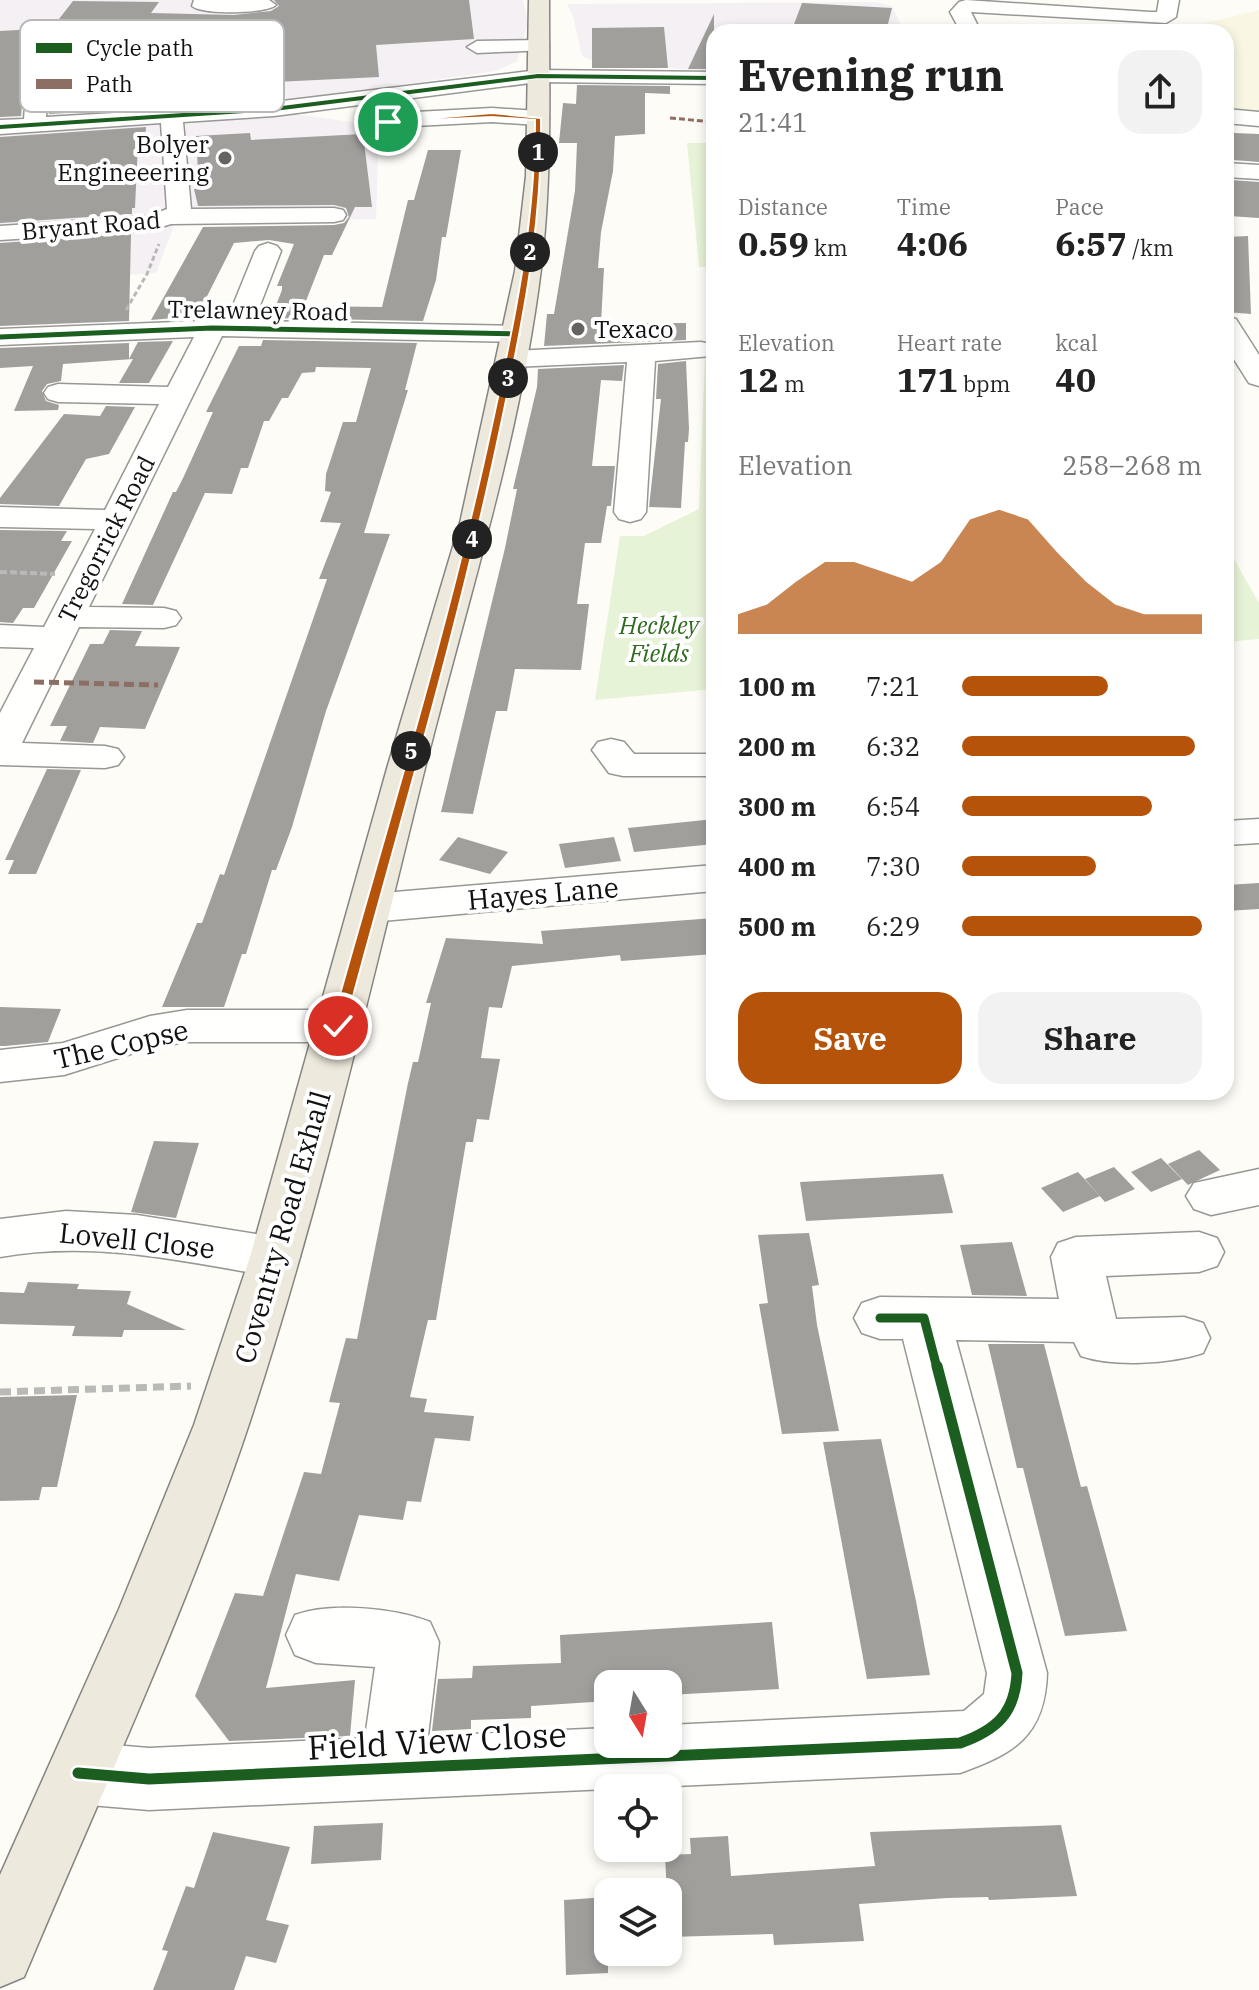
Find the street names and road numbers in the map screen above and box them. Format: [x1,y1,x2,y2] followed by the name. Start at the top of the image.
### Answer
[20,203,162,247] street label: Bryant Road
[167,292,349,328] street label: Trelawney Road
[50,450,162,628] street label: Tregorrick Road
[466,868,620,918] street label: Hayes Lane
[50,1011,192,1077] street label: The Copse
[225,1086,339,1368] street label: Coventry Road Exhall
[57,1213,217,1267] street label: Lovell Close
[306,1711,568,1769] street label: Field View Close

